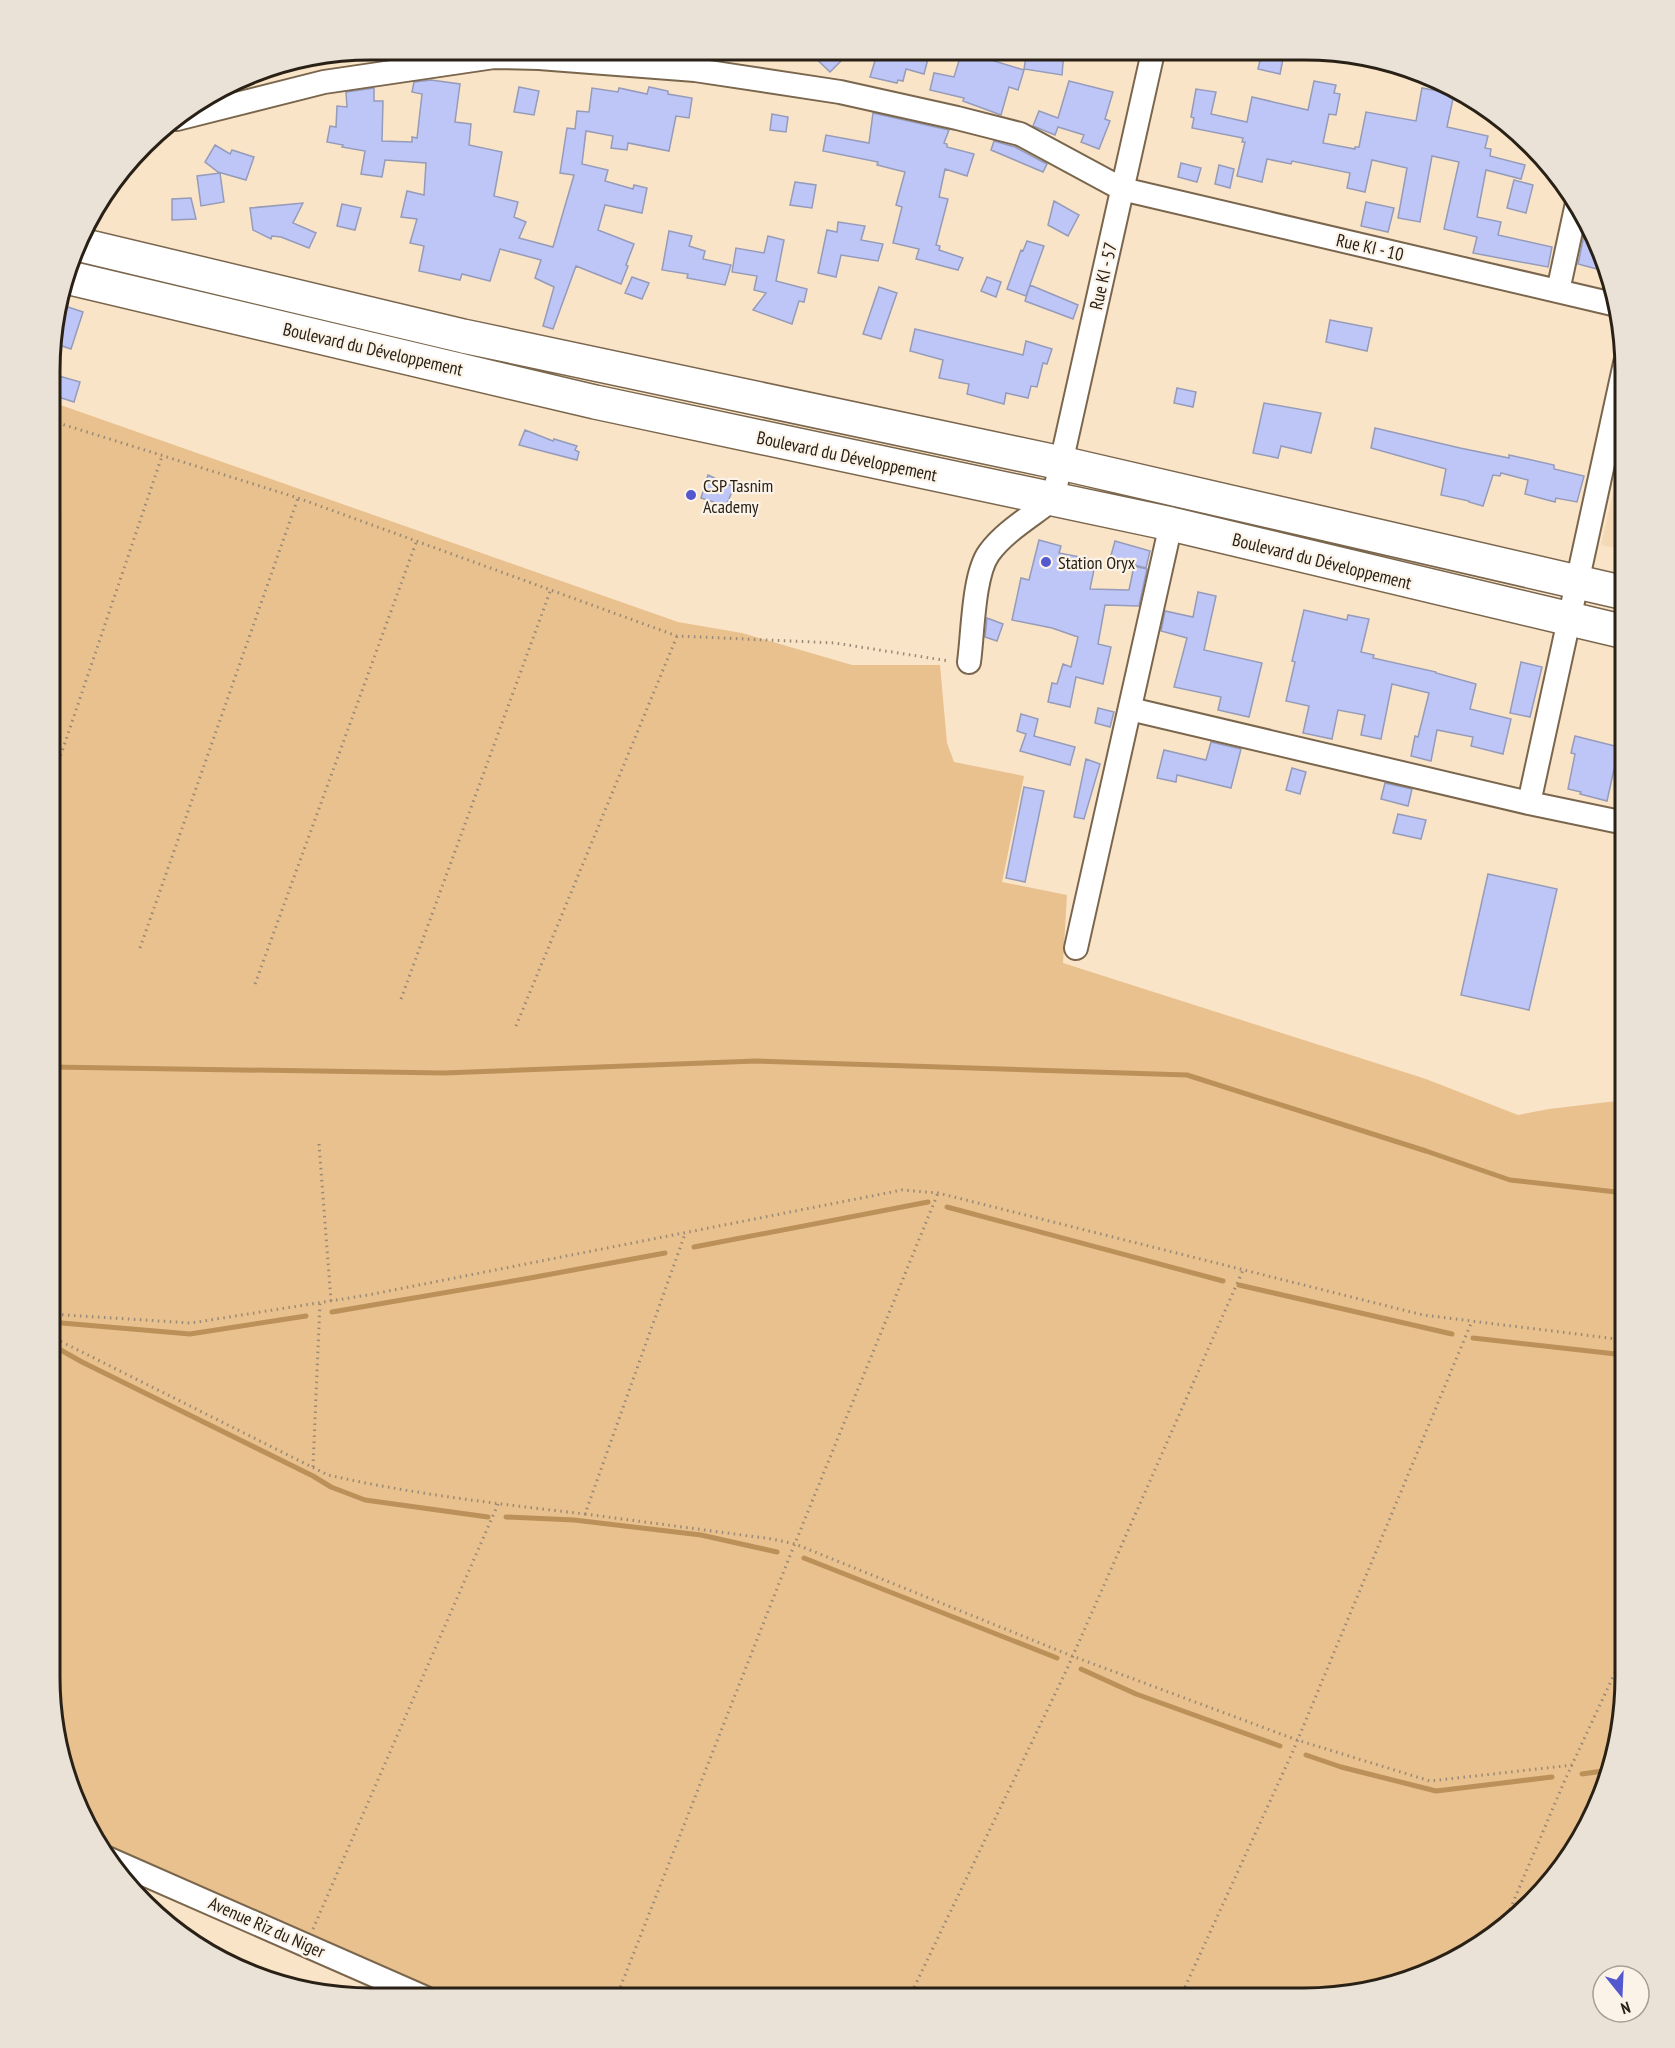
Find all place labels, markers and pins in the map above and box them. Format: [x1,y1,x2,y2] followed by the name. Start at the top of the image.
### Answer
[703,474,773,518] place label: CSP Tasnim Academy
[684,488,698,502] marker: CSP Tasnim Academy
[1058,551,1136,574] place label: Station Oryx
[1039,555,1053,569] marker: Station Oryx

